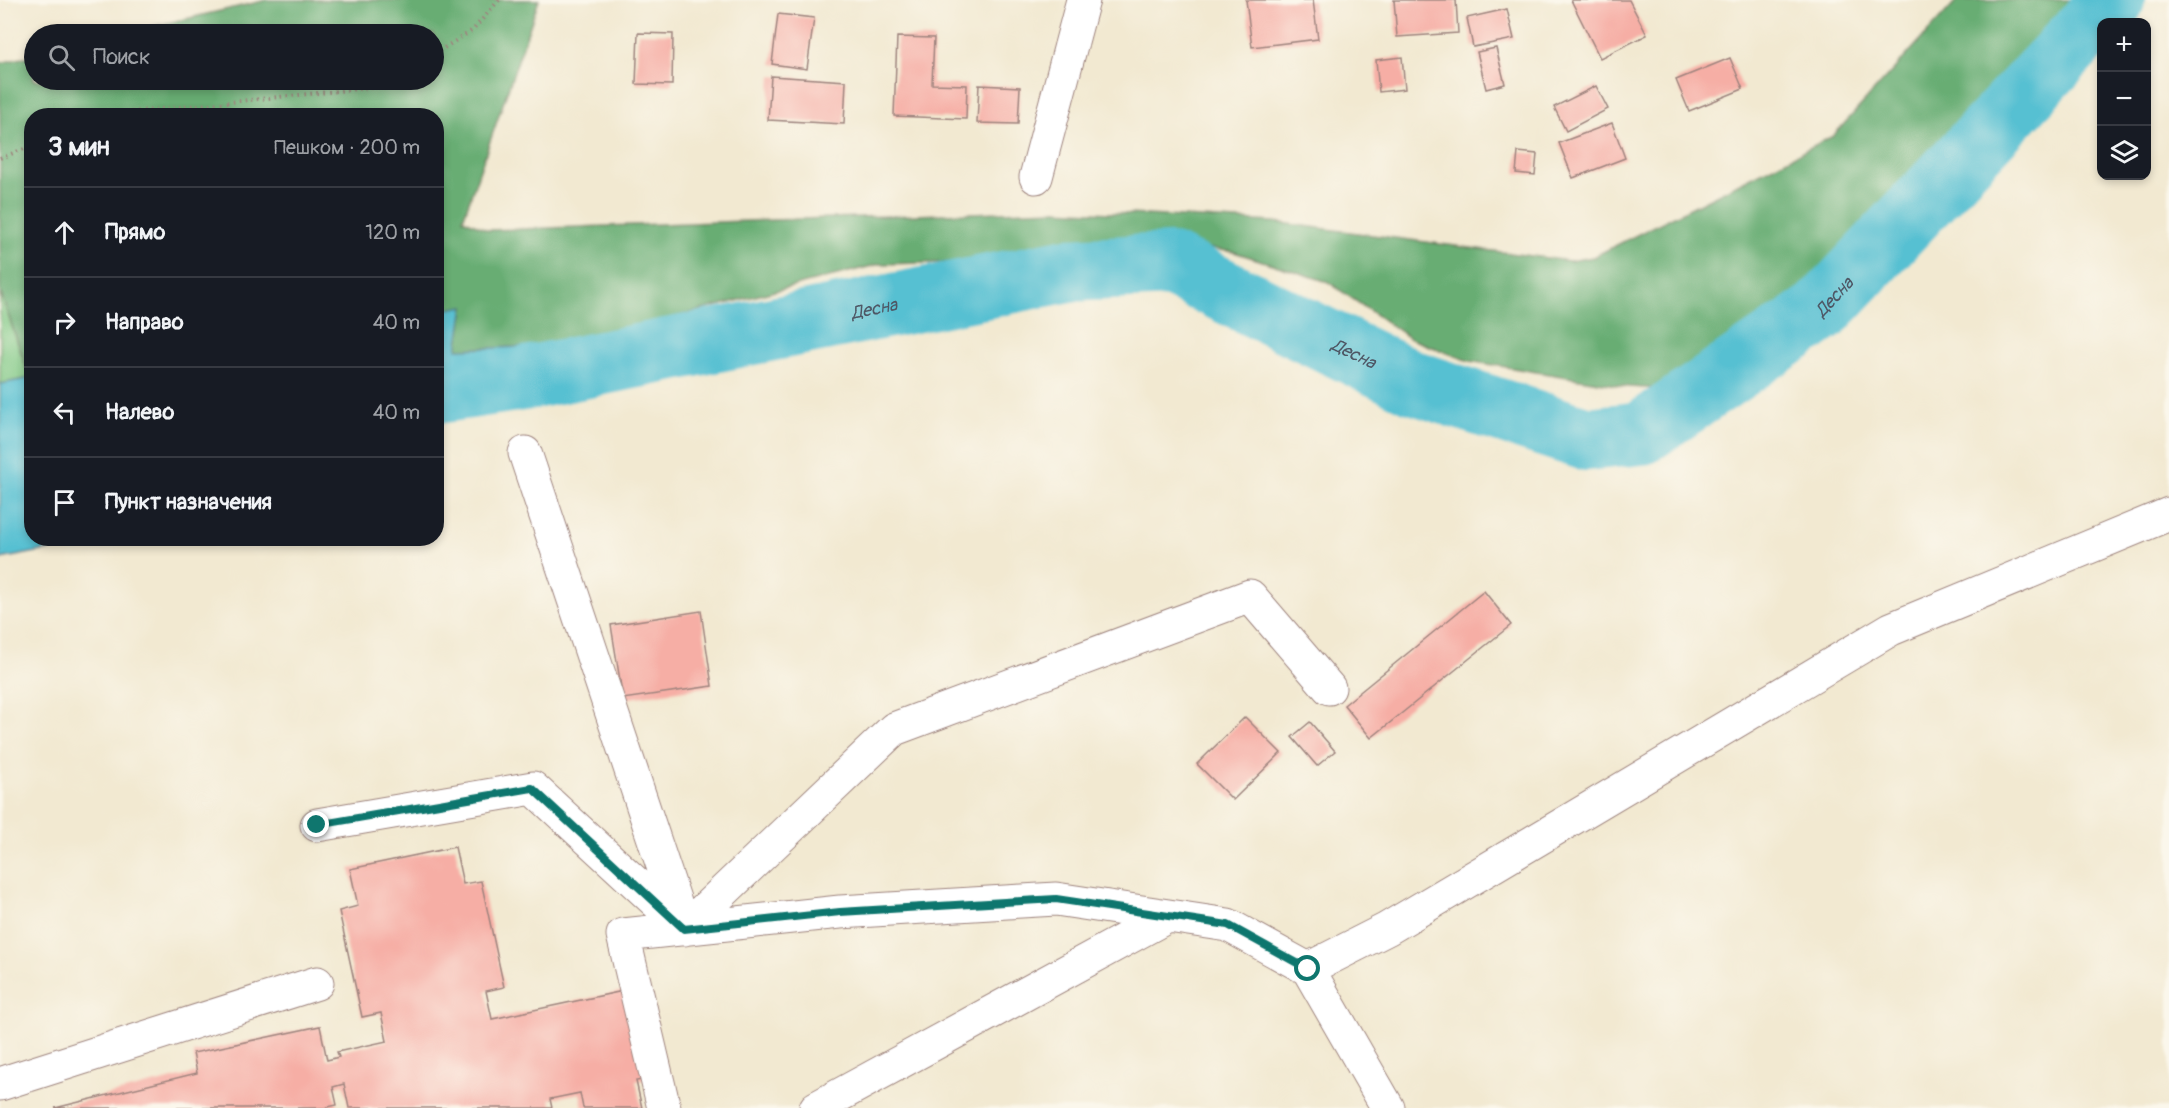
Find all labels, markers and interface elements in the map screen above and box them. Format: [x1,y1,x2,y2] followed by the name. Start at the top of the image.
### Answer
[2097,18,2151,180] map controls
[2097,18,2151,72] button: +
[24,24,444,90] search box
[45,41,78,74] icon: search
[93,43,150,71] text: Поиск
[2097,72,2151,126] button: −
[2097,126,2151,180] button: layers
[48,131,110,163] text: 3 мин
[274,135,420,160] text: Пешком · 200 m
[48,216,81,249] icon: ahead
[105,218,165,246] text: Прямо
[365,220,420,245] text: 120 m
[1809,271,1860,322] water label: Десна
[848,293,901,325] water label: Десна
[48,306,81,339] icon: right
[105,308,184,336] text: Направо
[373,310,420,335] text: 40 m
[1327,333,1381,375] water label: Десна
[48,396,81,429] icon: left
[105,398,174,426] text: Налево
[373,400,420,425] text: 40 m
[48,486,81,519] icon: arrive
[105,488,272,516] text: Пункт назначения
[303,811,329,837] route end
[1294,955,1320,981] route start

